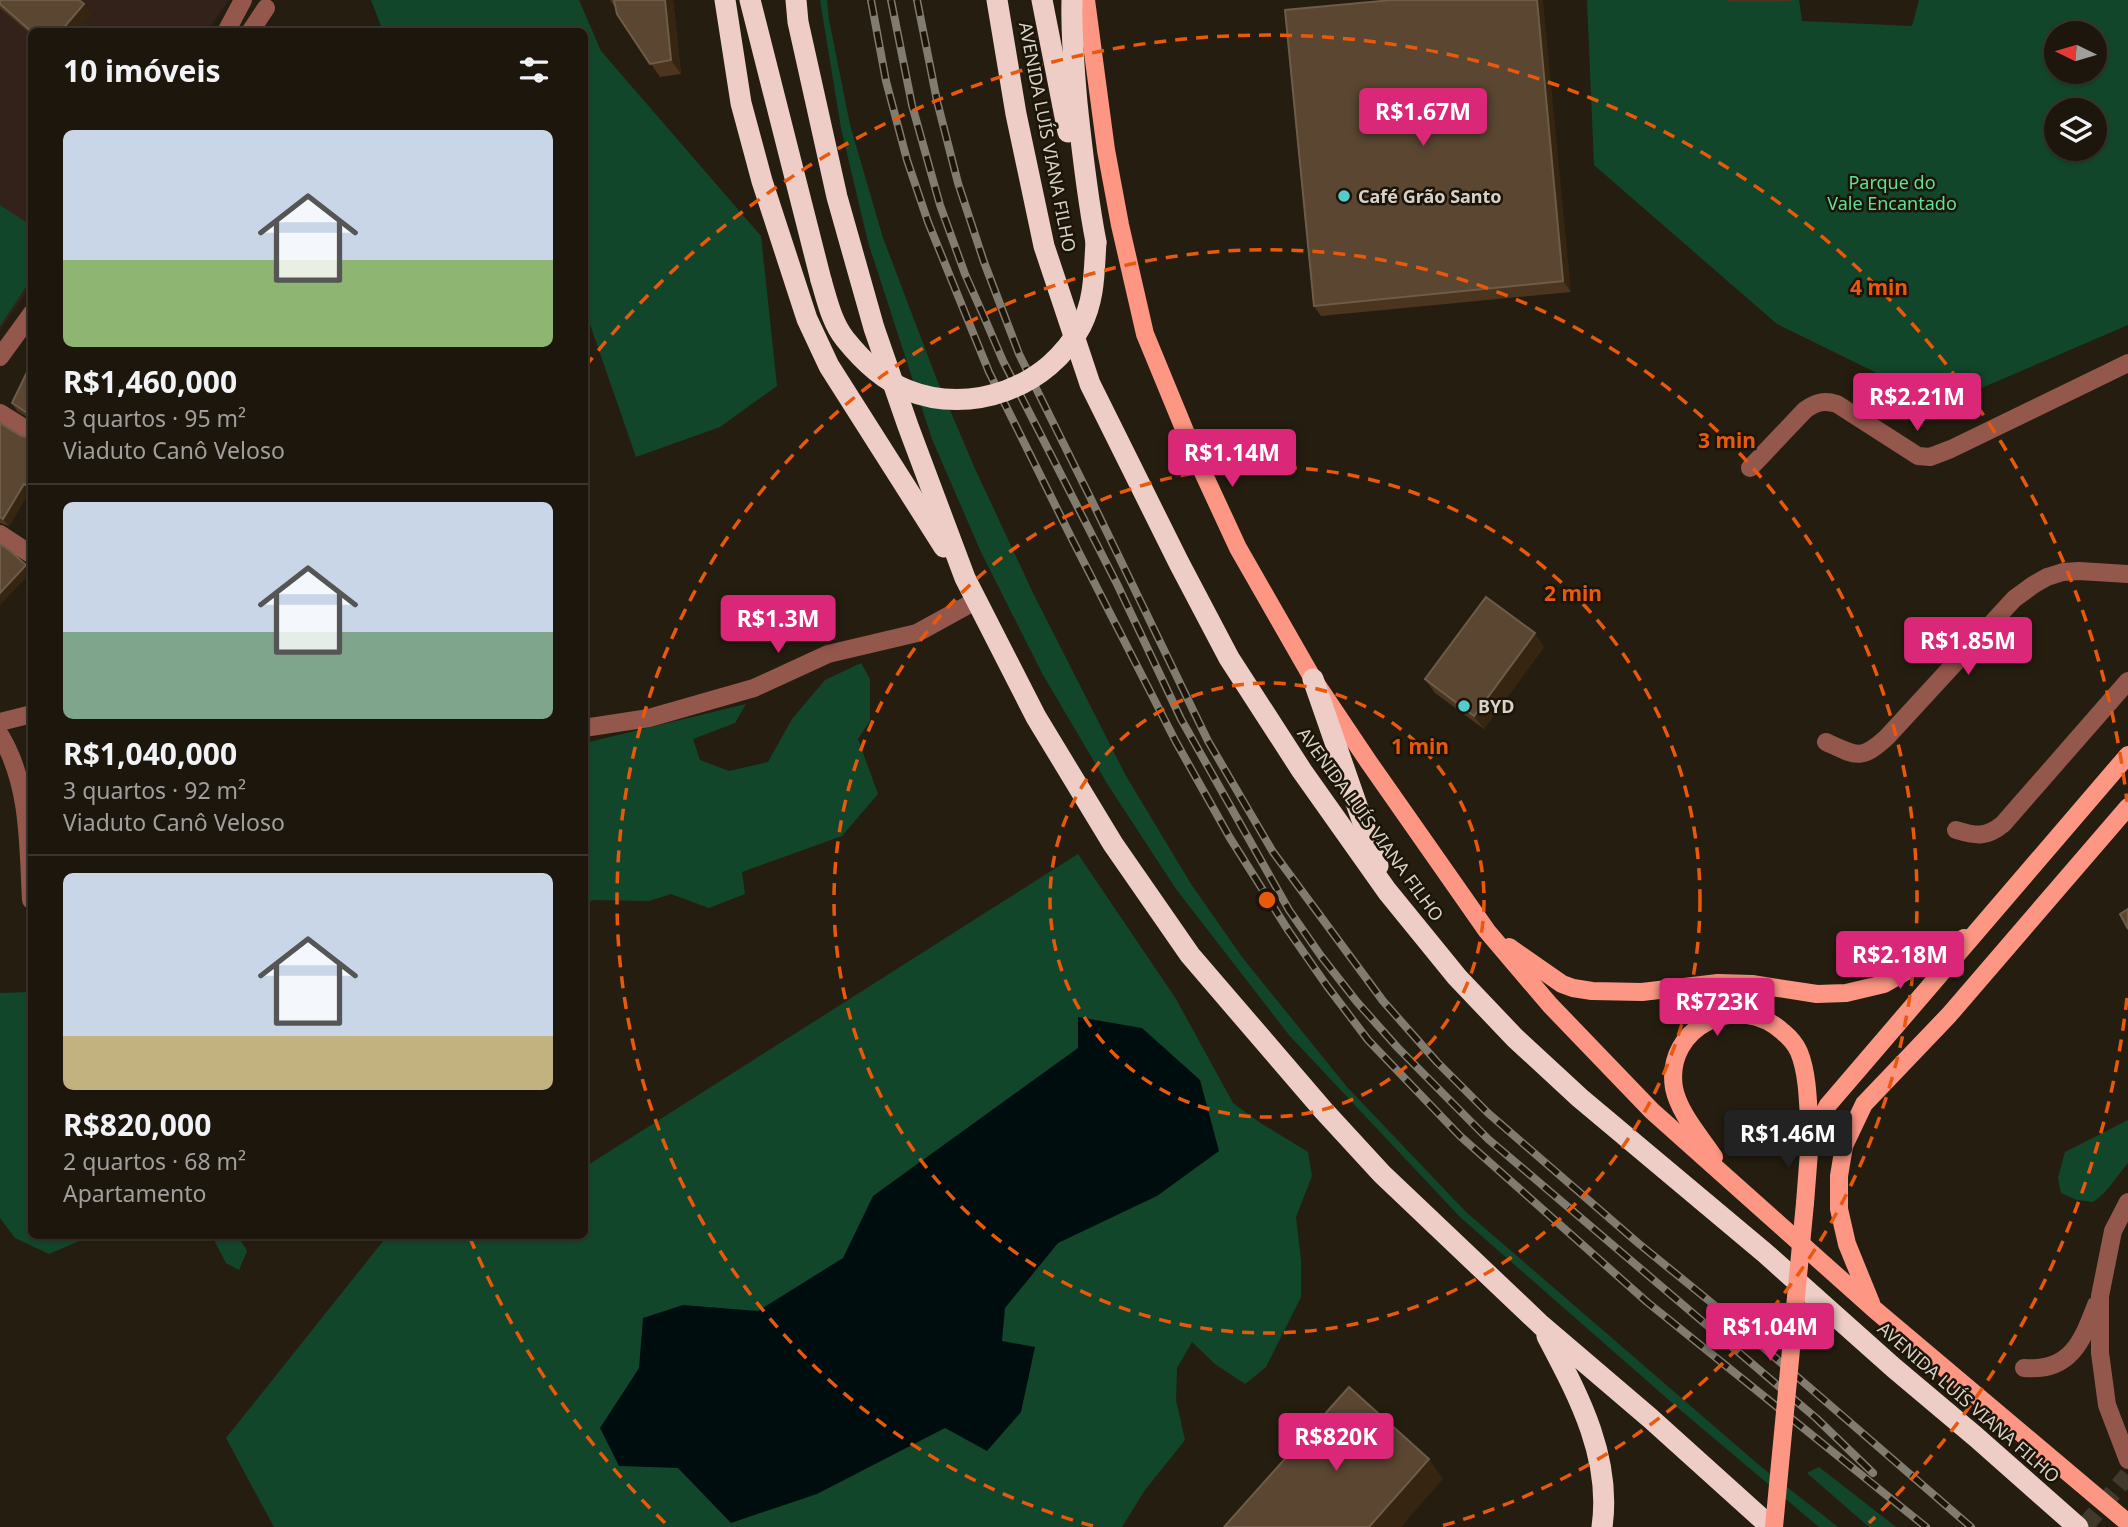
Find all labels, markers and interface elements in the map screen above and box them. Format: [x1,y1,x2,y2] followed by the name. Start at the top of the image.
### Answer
[1014,20,1082,254] street label: AVENIDA LUÍS VIANA FILHO
[2044,21,2107,84] north arrow
[2044,21,2107,161] map controls
[63,50,221,91] text: 10 imóveis
[515,51,553,89] icon: filters
[1358,88,1488,148] pin: R$1.67M
[1375,95,1471,127] text: R$1.67M
[2044,98,2107,161] button: layers
[1827,170,1957,215] park label: Parque do Vale Encantado
[245,175,371,301] icon: home
[1358,184,1502,208] place label: Café Grão Santo
[1336,188,1352,204] marker: Café Grão Santo
[1850,273,1908,301] text: 4 min
[63,361,237,402] text: R$1,460,000
[1852,374,1982,433] pin: R$2.21M
[1869,380,1965,412] text: R$2.21M
[63,402,246,434] text: 3 quartos · 95 m²
[1698,426,1756,454] text: 3 min
[1167,430,1297,489] pin: R$1.14M
[63,434,285,466] text: Viaduto Canô Veloso
[1184,436,1280,468] text: R$1.14M
[245,547,371,673] icon: home
[1544,579,1602,607] text: 2 min
[721,596,835,655] pin: R$1.3M
[737,602,819,634] text: R$1.3M
[1903,618,2033,677] pin: R$1.85M
[1920,624,2016,656] text: R$1.85M
[1478,694,1514,718] place label: BYD
[1456,698,1472,714] marker: BYD
[1293,722,1449,926] street label: AVENIDA LUÍS VIANA FILHO
[1391,732,1449,760] text: 1 min
[63,733,237,774] text: R$1,040,000
[63,774,246,806] text: 3 quartos · 92 m²
[63,806,285,838] text: Viaduto Canô Veloso
[1255,888,1279,912] centre of rings
[245,918,371,1044] icon: home
[1835,932,1965,991] pin: R$2.18M
[1852,938,1948,970] text: R$2.18M
[1660,978,1774,1038] pin: R$723K
[1676,985,1758,1017] text: R$723K
[63,1104,211,1145] text: R$820,000
[1723,1110,1853,1170] pin: R$1.46M
[1740,1117,1836,1149] text: R$1.46M
[63,1145,246,1177] text: 2 quartos · 68 m²
[63,1177,206,1209] text: Apartamento
[1705,1304,1835,1363] pin: R$1.04M
[1722,1310,1818,1342] text: R$1.04M
[1873,1316,2065,1488] street label: AVENIDA LUÍS VIANA FILHO
[1279,1414,1393,1473] pin: R$820K
[1295,1420,1377,1452] text: R$820K

